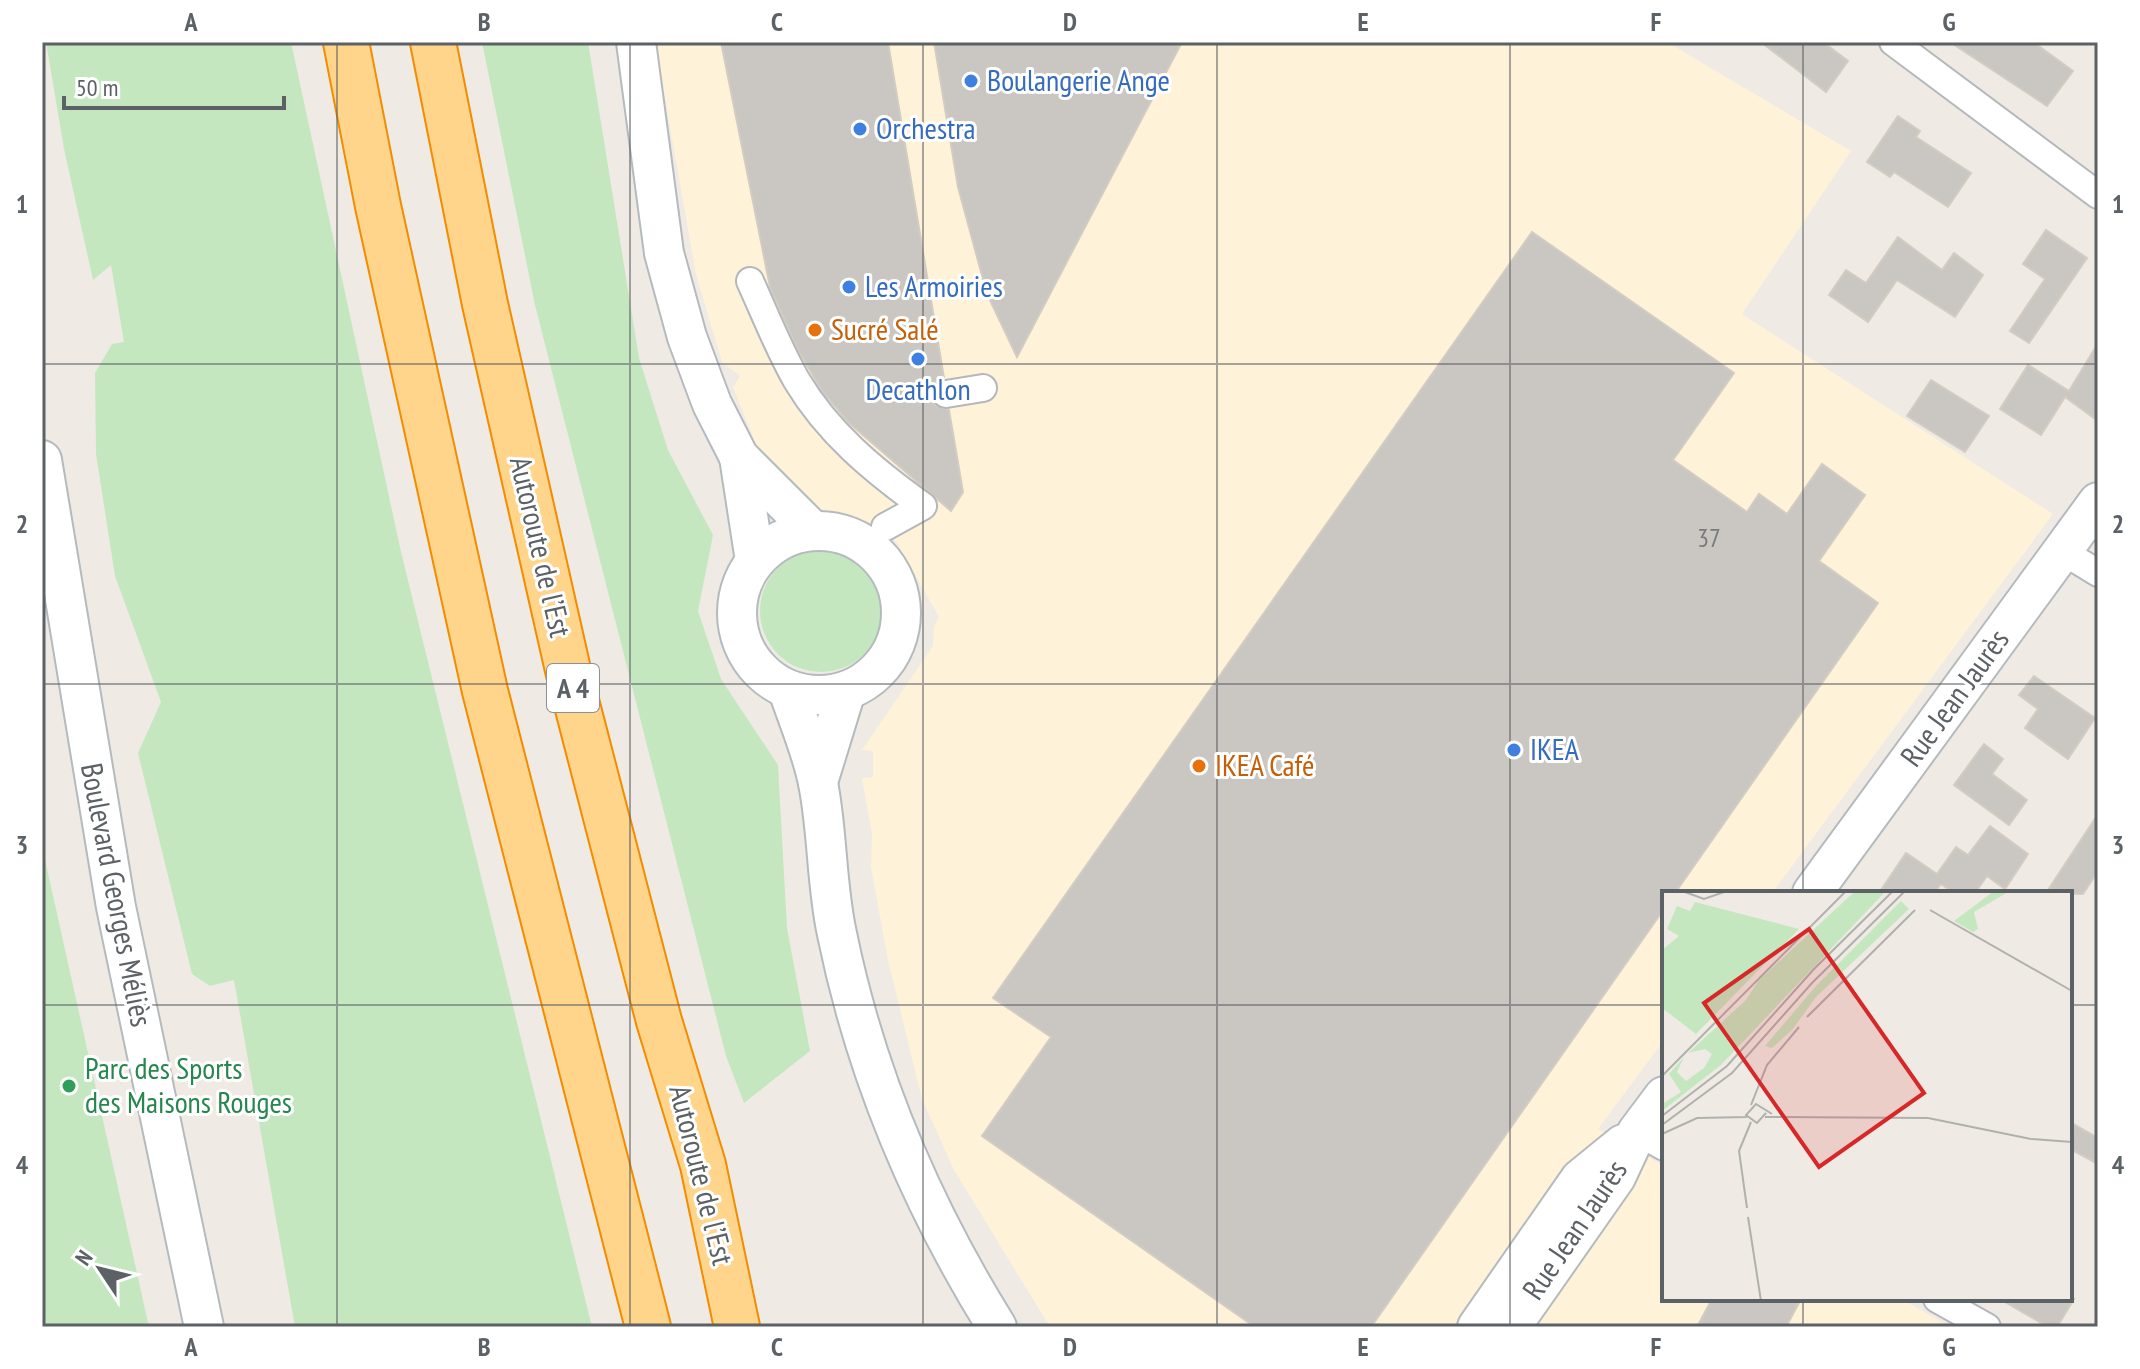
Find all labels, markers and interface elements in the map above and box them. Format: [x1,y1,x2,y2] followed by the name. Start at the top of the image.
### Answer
[183,5,198,38] text: A
[478,5,491,38] text: B
[771,5,783,38] text: C
[1063,5,1077,38] text: D
[1357,5,1369,38] text: E
[1651,5,1662,38] text: F
[1942,5,1956,38] text: G
[64,60,284,110] scale bar
[987,60,1170,99] place label: Boulangerie Ange
[76,72,118,103] text: 50 m
[962,72,980,90] marker: Boulangerie Ange
[876,108,976,147] place label: Orchestra
[851,120,869,138] marker: Orchestra
[16,187,28,220] text: 1
[2112,187,2124,220] text: 1
[865,266,1003,305] place label: Les Armoiries
[840,278,858,296] marker: Les Armoiries
[831,309,939,348] place label: Sucré Salé
[806,321,824,339] marker: Sucré Salé
[909,350,927,368] marker: Decathlon
[865,369,971,408] place label: Decathlon
[502,453,581,641] street label: Autoroute de l’Est
[16,507,28,540] text: 2
[2112,507,2124,540] text: 2
[1697,521,1721,554] house number: 37
[1891,621,2017,773] street label: Rue Jean Jaurès
[547,664,599,712] road number: A 4
[1530,729,1580,768] place label: IKEA
[1505,741,1523,759] marker: IKEA
[1215,745,1314,784] place label: IKEA Café
[1190,757,1208,775] marker: IKEA Café
[73,760,162,1030] street label: Boulevard Georges Méliès
[16,828,28,861] text: 3
[2112,828,2124,861] text: 3
[1662,891,2072,1301] inset map
[85,1048,292,1121] place label: Parc des Sports des Maisons Rouges
[60,1077,78,1095] marker: Parc des Sports des Maisons Rouges
[661,1081,744,1269] street label: Autoroute de l’Est
[16,1148,29,1181] text: 4
[2112,1148,2125,1181] text: 4
[1513,1152,1635,1307] street label: Rue Jean Jaurès
[60,1229,140,1309] north arrow
[69,1245,98,1270] text: N
[183,1330,198,1363] text: A
[478,1330,491,1363] text: B
[771,1330,783,1363] text: C
[1063,1330,1077,1363] text: D
[1357,1330,1369,1363] text: E
[1651,1330,1662,1363] text: F
[1942,1330,1956,1363] text: G

